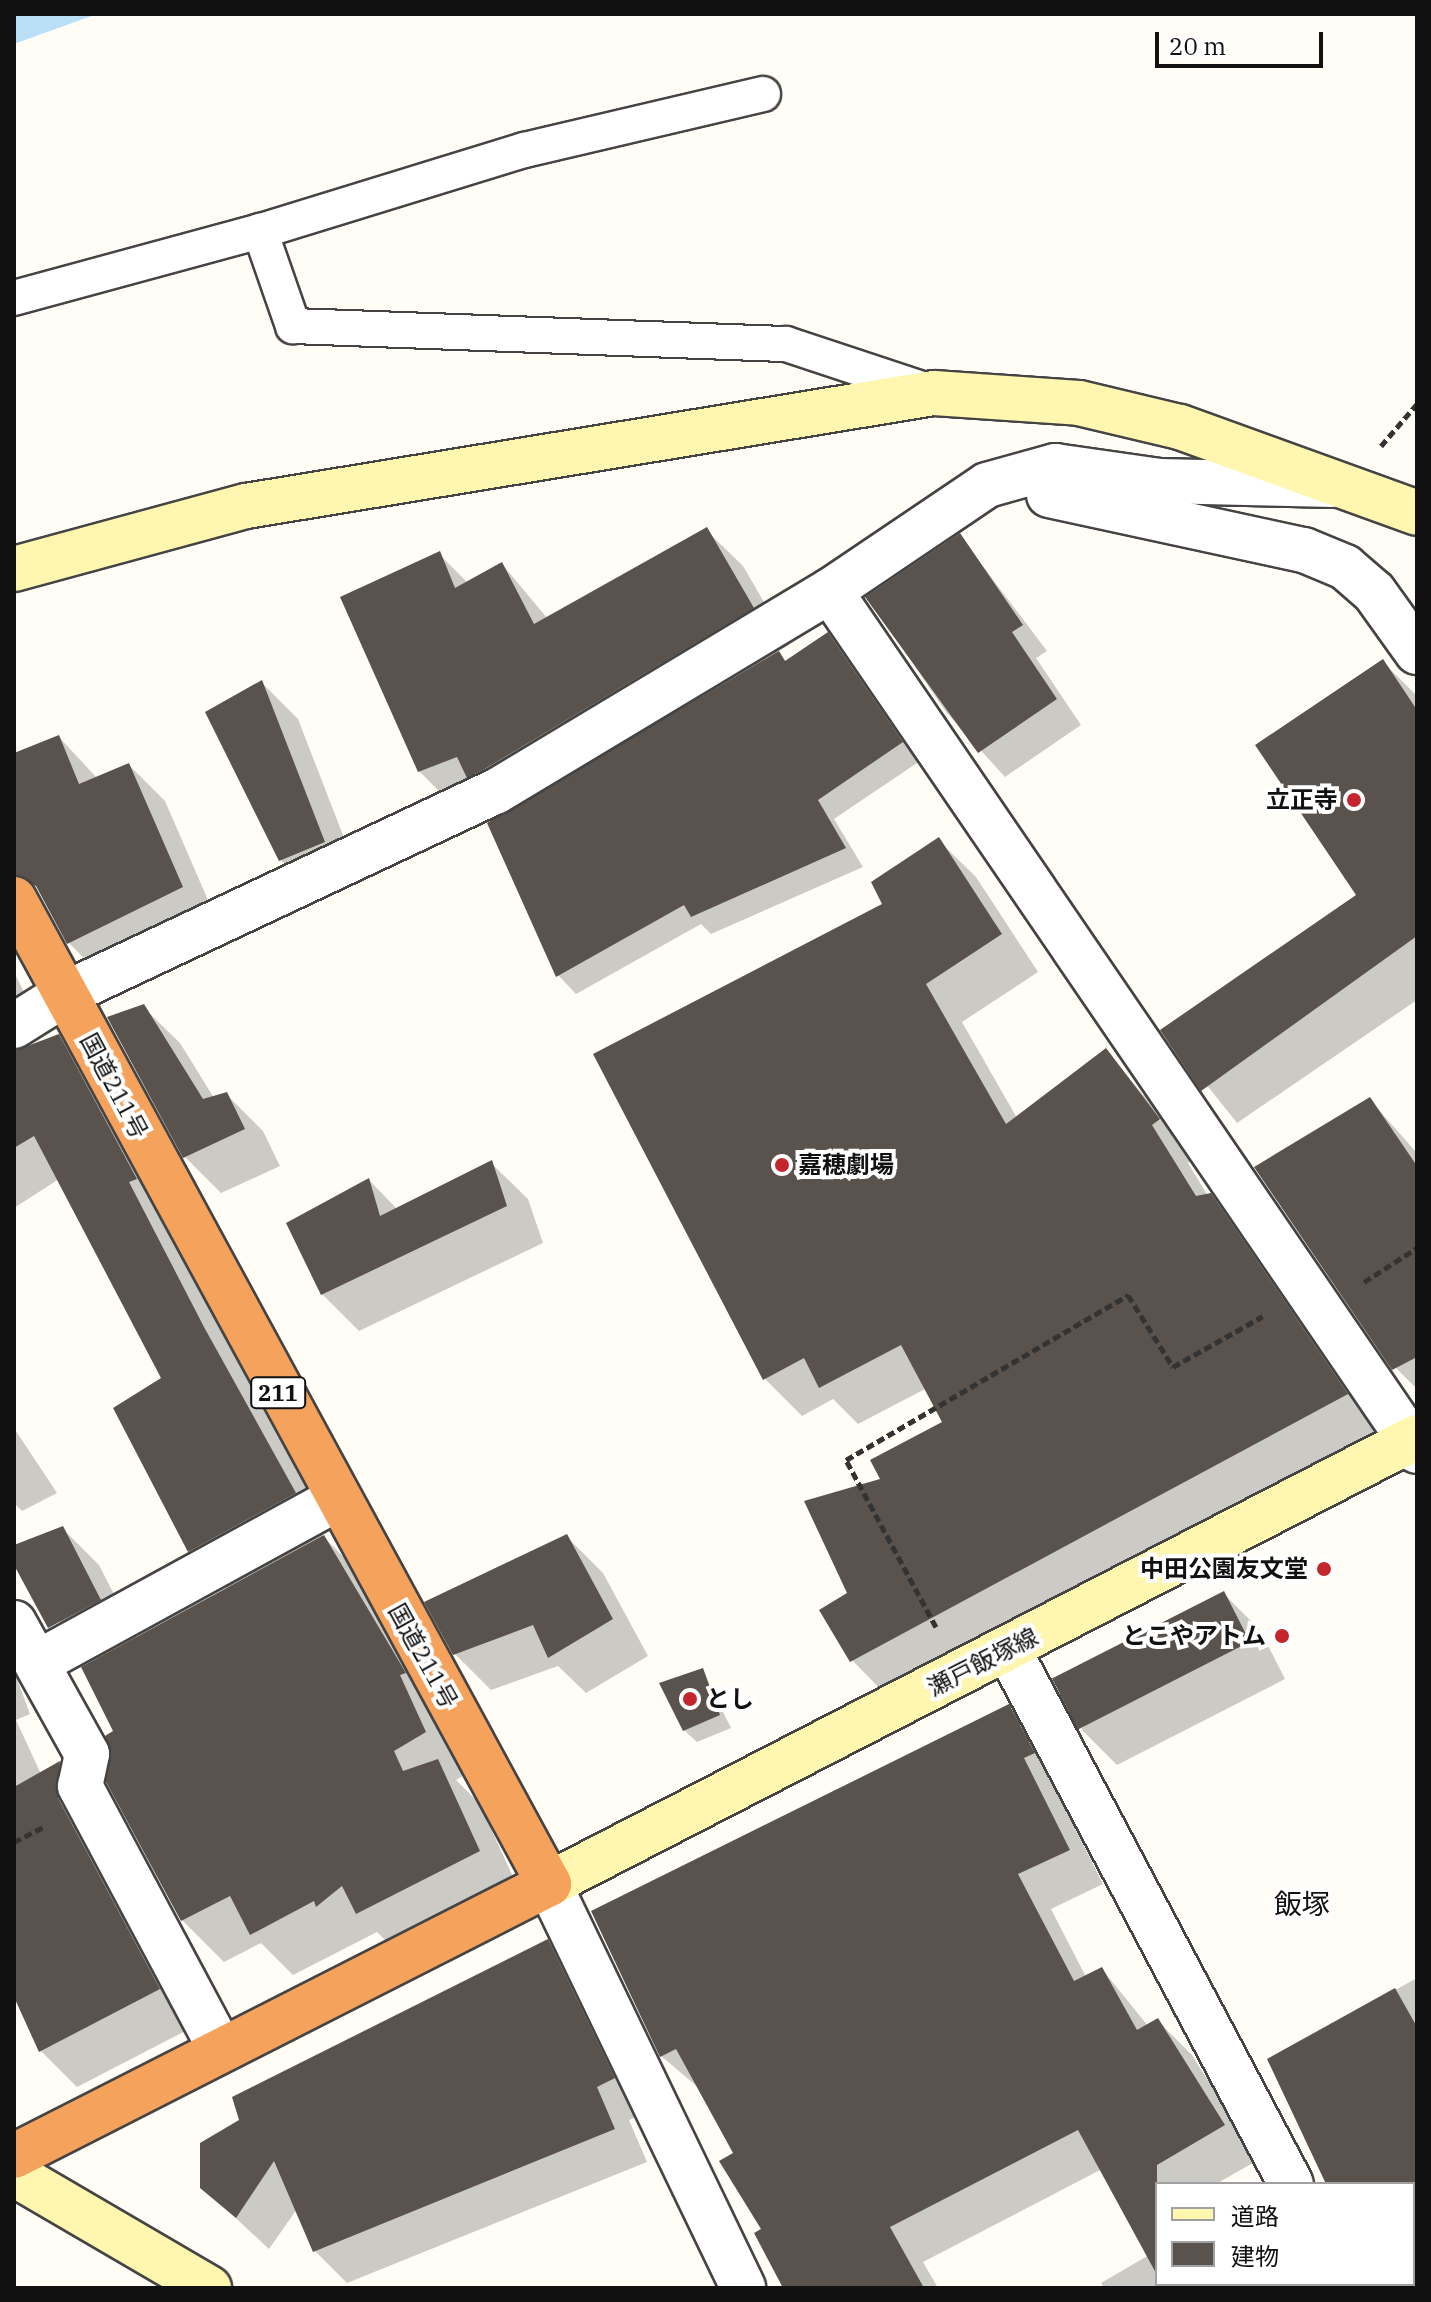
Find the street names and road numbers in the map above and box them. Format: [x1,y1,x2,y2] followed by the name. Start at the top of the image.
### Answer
[74,1028,154,1144] street label: 国道211号
[250,1375,306,1411] road number: 211
[382,1599,464,1713] street label: 国道211号
[923,1622,1043,1702] street label: 瀬戸飯塚線

